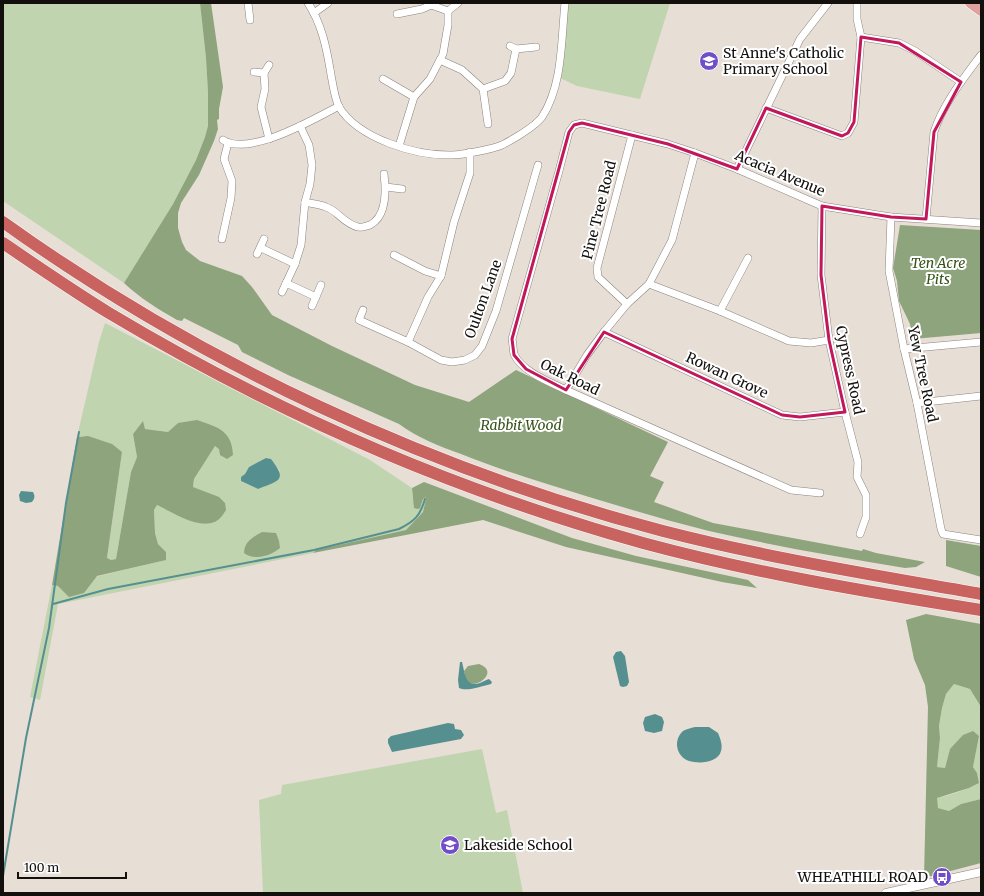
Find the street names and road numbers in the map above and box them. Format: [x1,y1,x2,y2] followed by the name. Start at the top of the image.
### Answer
[731,146,828,200] street label: Acacia Avenue
[578,158,620,261] street label: Pine Tree Road
[460,257,506,341] street label: Oulton Lane
[904,323,942,424] street label: Yew Tree Road
[832,324,868,417] street label: Cypress Road
[683,348,771,402] street label: Rowan Grove
[537,355,603,399] street label: Oak Road

